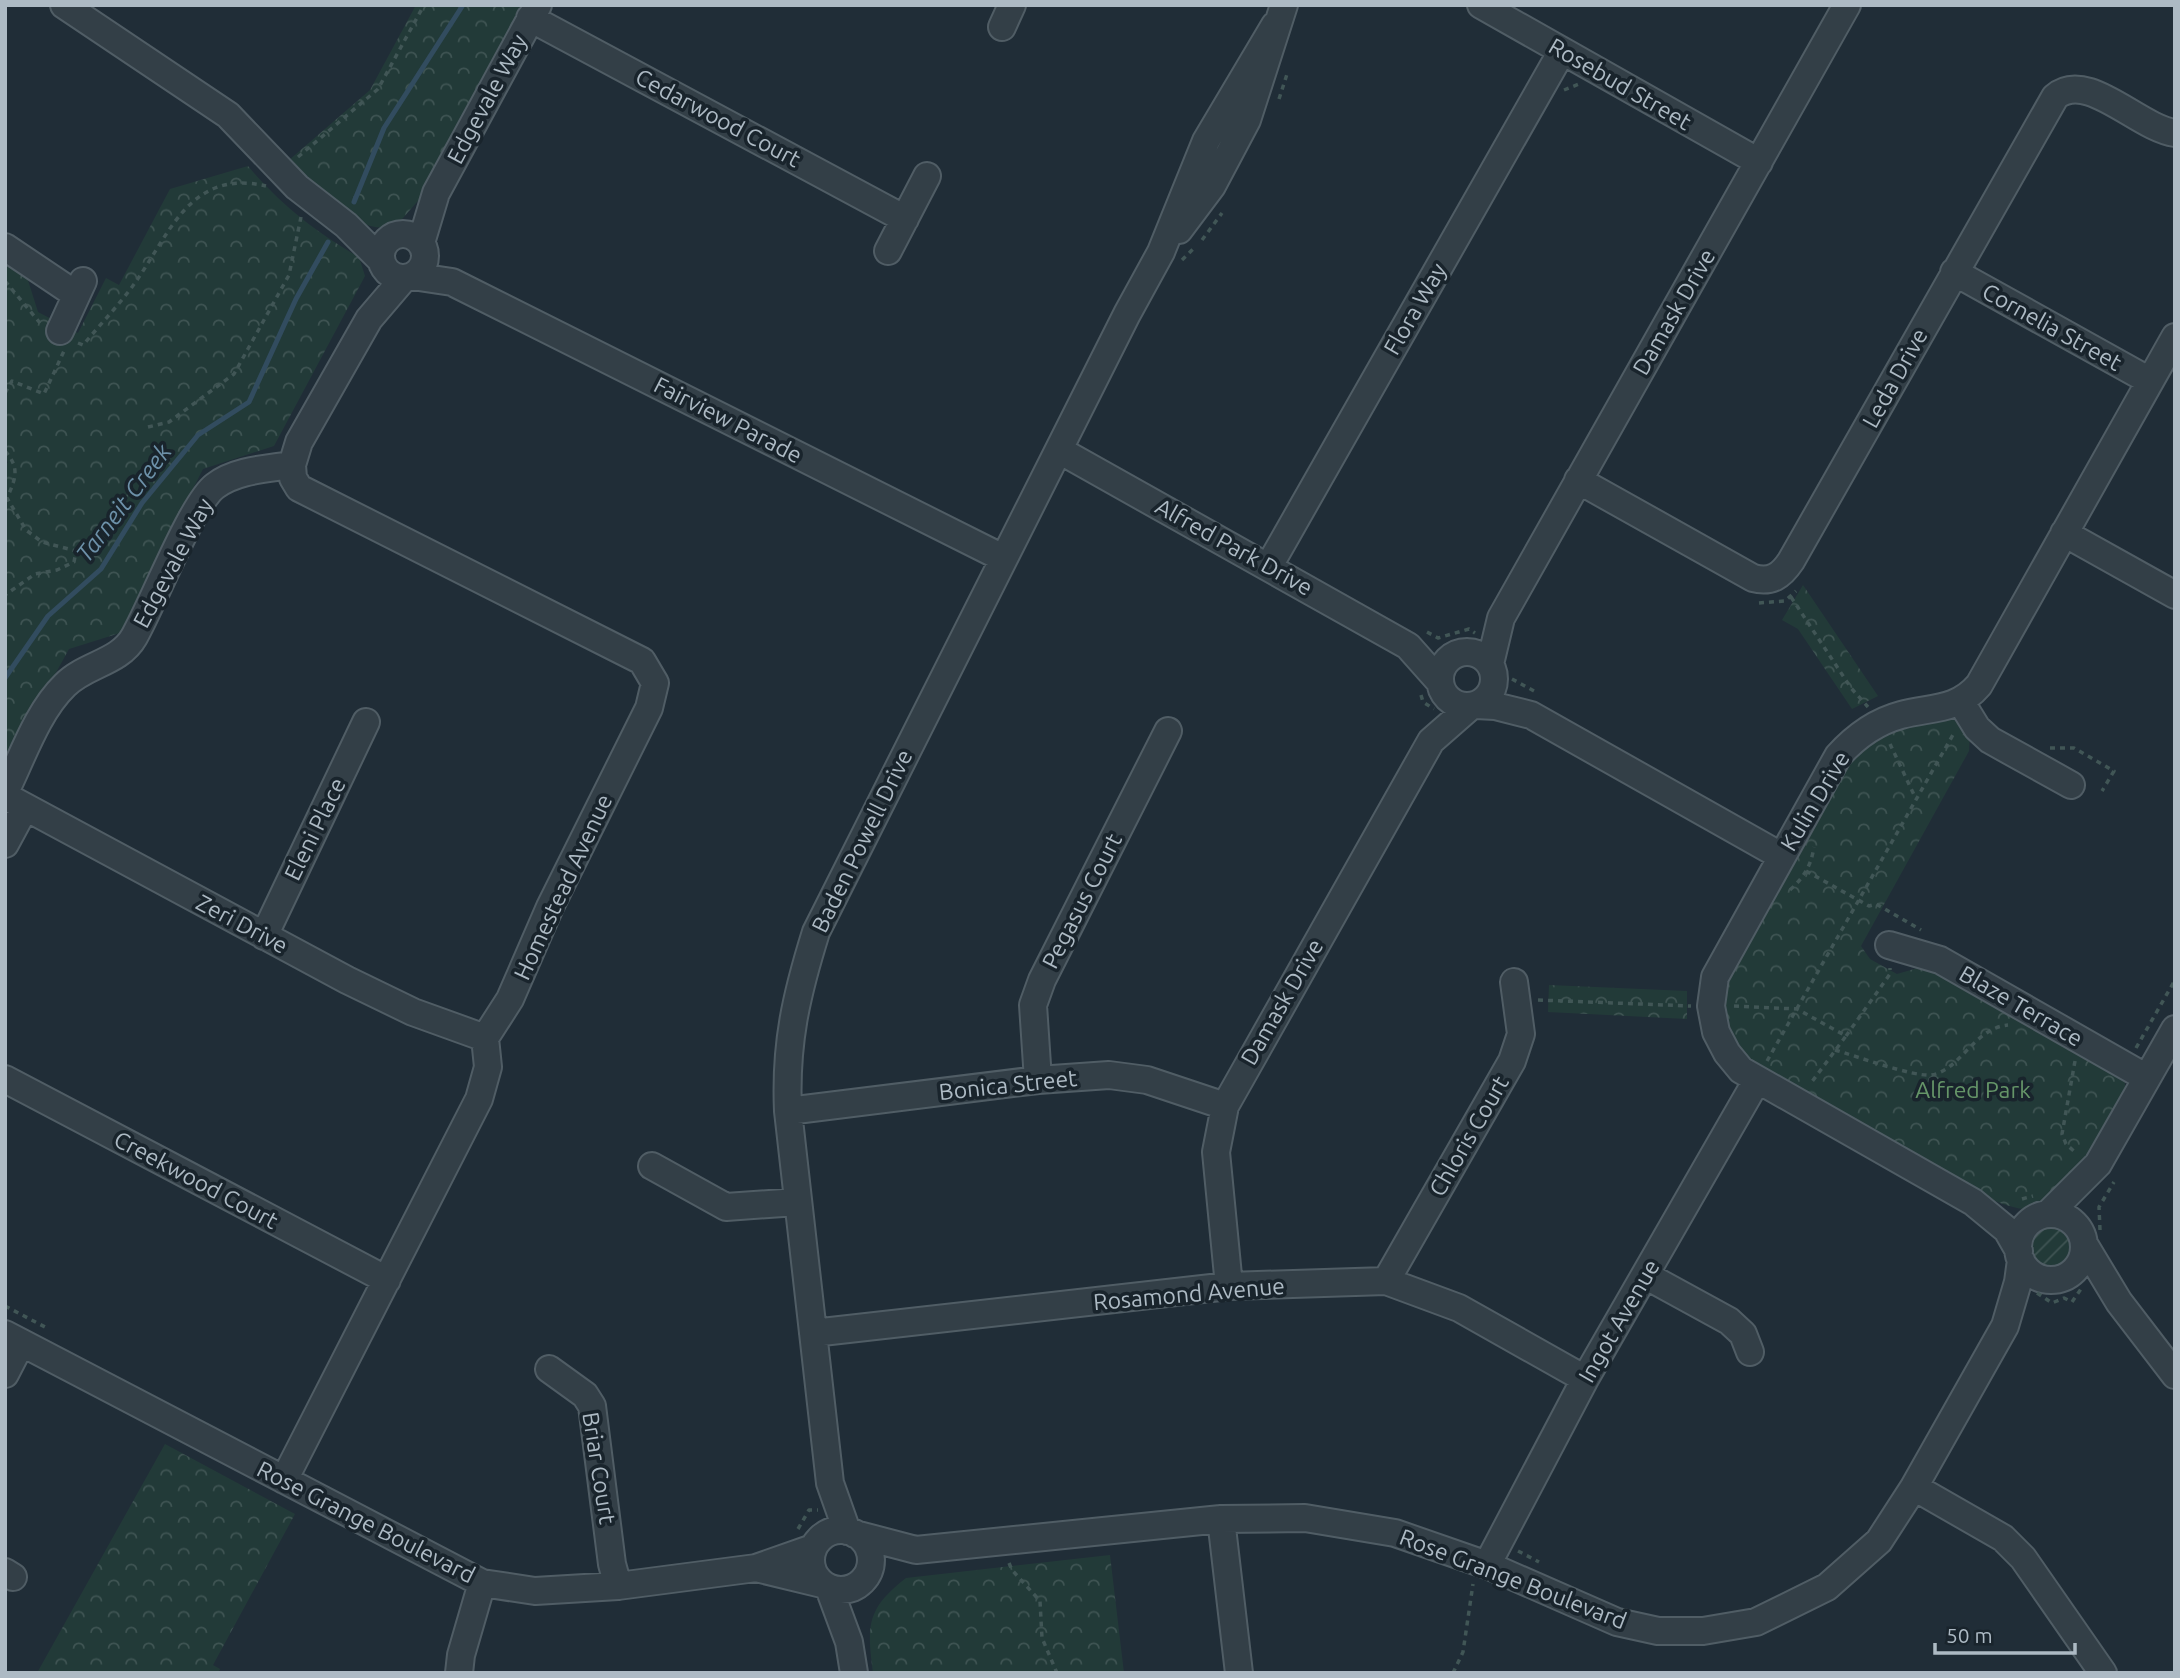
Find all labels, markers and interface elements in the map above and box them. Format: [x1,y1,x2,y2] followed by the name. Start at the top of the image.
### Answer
[442,30,531,168] street label: Edgevale Way
[1545,33,1696,134] street label: Rosebud Street
[632,64,805,172] street label: Cedarwood Court
[1627,244,1720,379] street label: Damask Drive
[1378,259,1451,359] street label: Flora Way
[1978,278,2126,375] street label: Cornelia Street
[1857,324,1932,432] street label: Leda Drive
[650,372,806,468] street label: Fairview Parade
[70,438,177,567] water label: Tarneit Creek
[1152,493,1317,600] street label: Alfred Park Drive
[128,494,217,632] street label: Edgevale Way
[806,745,917,936] street label: Baden Powell Drive
[1775,747,1854,855] street label: Kulin Drive
[279,774,350,884] street label: Eleni Place
[509,790,617,983] street label: Homestead Avenue
[1037,829,1126,972] street label: Pegasus Court
[192,889,292,958] street label: Zeri Drive
[1235,934,1328,1069] street label: Damask Drive
[1955,960,2087,1051] street label: Blaze Terrace
[938,1065,1078,1104] street label: Bonica Street
[1424,1071,1513,1200] street label: Chloris Court
[1915,1077,2031,1102] park label: Alfred Park
[110,1126,282,1233] street label: Creekwood Court
[1573,1255,1664,1387] street label: Ingot Avenue
[1092,1273,1286,1314] street label: Rosamond Avenue
[578,1410,621,1526] street label: Briar Court
[253,1456,479,1587] street label: Rose Grange Boulevard
[1396,1524,1630,1633] street label: Rose Grange Boulevard
[1935,1612,2075,1656] scale bar
[1946,1623,1993,1647] text: 50 m

